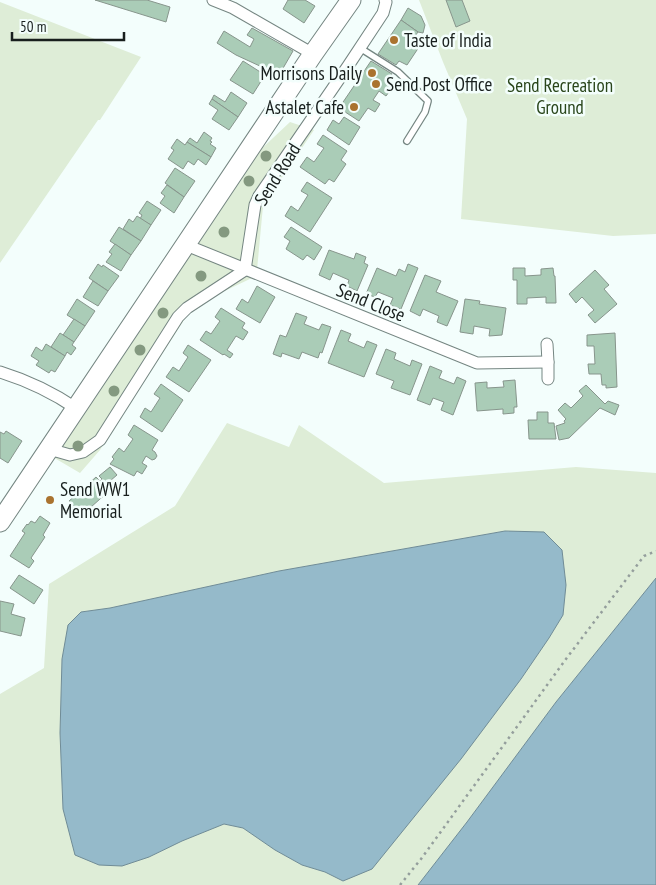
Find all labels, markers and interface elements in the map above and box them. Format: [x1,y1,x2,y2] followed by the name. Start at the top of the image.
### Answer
[12,10,125,42] scale bar
[20,17,46,36] text: 50 m
[404,28,492,52] place label: Taste of India
[388,34,400,46] marker: Taste of India
[260,61,363,85] place label: Morrisons Daily
[366,67,378,79] marker: Morrisons Daily
[386,72,493,96] place label: Send Post Office
[507,73,613,119] park label: Send Recreation Ground
[370,78,382,90] marker: Send Post Office
[266,95,344,119] place label: Astalet Cafe
[348,101,360,113] marker: Astalet Cafe
[249,138,305,210] street label: Send Road
[333,277,409,327] street label: Send Close
[60,477,130,523] place label: Send WW1 Memorial
[44,494,56,506] marker: Send WW1 Memorial

